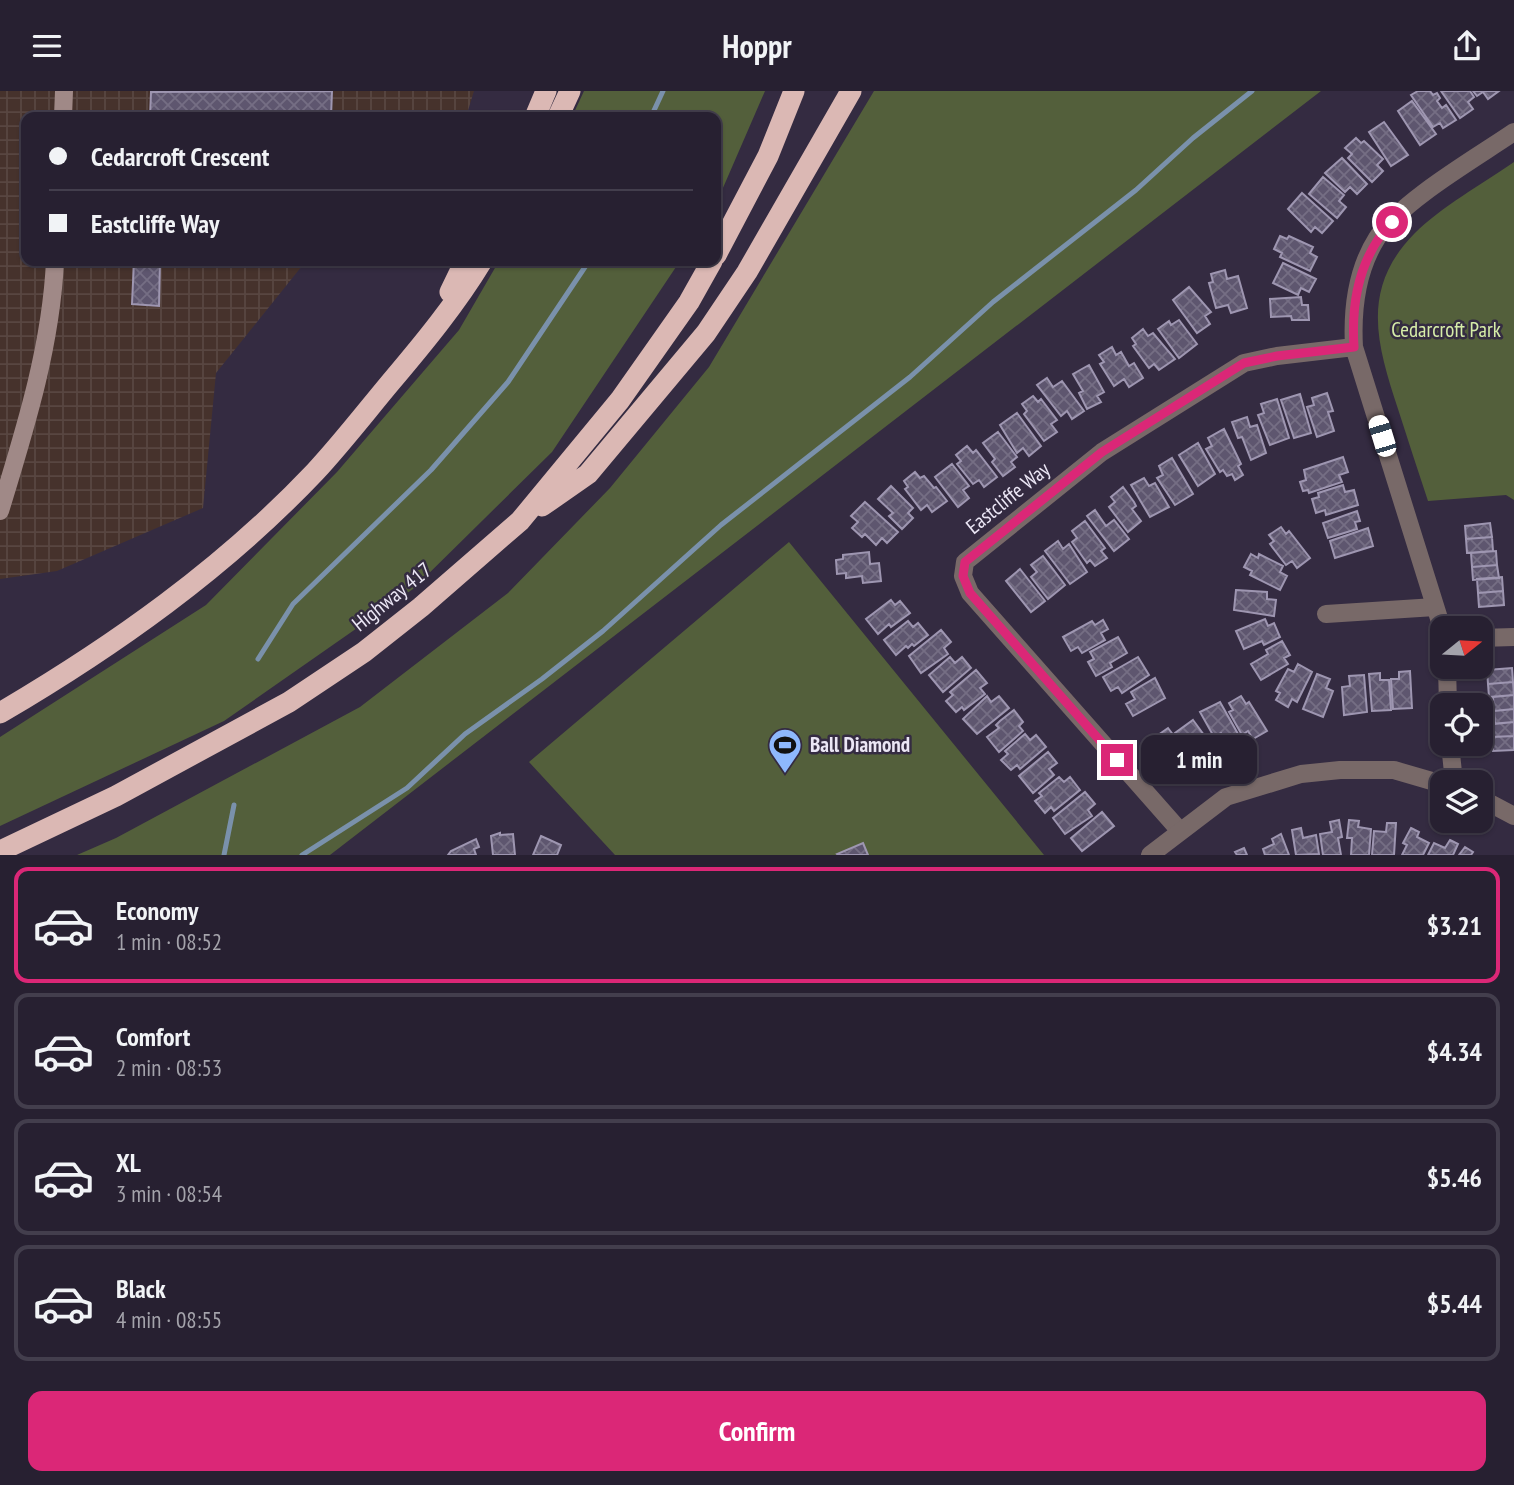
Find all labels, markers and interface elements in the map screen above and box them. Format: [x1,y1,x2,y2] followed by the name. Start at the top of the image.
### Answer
[722,25,792,67] text: Hoppr
[28,27,66,65] icon: menu
[1448,27,1486,65] icon: share
[91,140,269,173] text: Cedarcroft Crescent
[1376,206,1408,238] route start
[91,207,219,240] text: Eastcliffe Way
[1391,316,1501,343] park label: Cedarcroft Park
[1366,413,1399,459] car
[960,456,1055,540] street label: Eastcliffe Way
[346,556,437,637] street label: Highway 417
[1430,616,1493,679] north arrow
[1430,616,1493,833] map controls
[1430,693,1493,756] button: locate
[766,726,804,775] sports icon: Ball Diamond
[810,731,910,758] place label: Ball Diamond
[1142,735,1257,785] callout: 1 min
[1101,744,1133,776] route end
[1176,745,1222,774] text: 1 min
[1430,770,1493,833] button: layers
[32,894,95,957] icon: car
[116,894,198,927] text: Economy
[1427,909,1482,942] text: $3.21
[116,927,222,956] text: 1 min · 08:52
[32,1020,95,1083] icon: car
[116,1020,190,1053] text: Comfort
[1427,1035,1482,1068] text: $4.34
[116,1053,222,1082] text: 2 min · 08:53
[32,1146,95,1209] icon: car
[116,1146,141,1179] text: XL
[1427,1161,1482,1194] text: $5.46
[116,1179,222,1208] text: 3 min · 08:54
[32,1272,95,1335] icon: car
[116,1272,166,1305] text: Black
[1427,1287,1482,1320] text: $5.44
[116,1305,222,1334] text: 4 min · 08:55
[28,1391,1486,1471] button: Confirm

